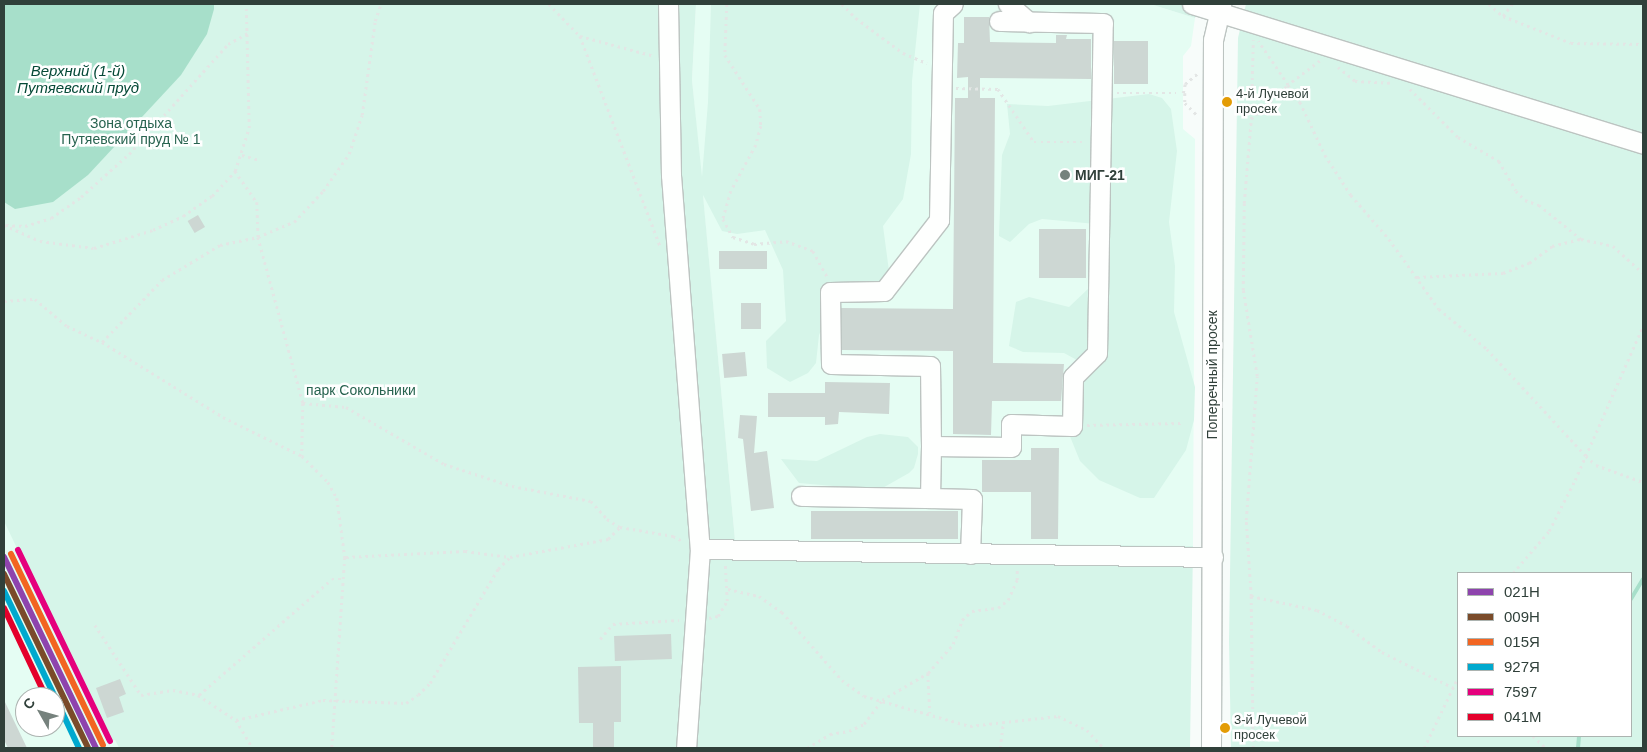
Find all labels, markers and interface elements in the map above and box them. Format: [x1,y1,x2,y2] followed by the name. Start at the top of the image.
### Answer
[17,61,139,96] water label: Верхний (1-й) Путяевский пруд
[1236,87,1309,118] place label: 4-й Лучевой просек
[1222,97,1232,107] marker: 4-й Лучевой просек
[61,115,201,148] park label: Зона отдыха Путяевский пруд № 1
[1075,167,1125,183] place label: МИГ-21
[1059,169,1071,181] marker: МИГ-21
[1204,310,1220,440] street label: Поперечный просек
[306,382,416,398] park label: парк Сокольники
[1457,572,1632,737] legend
[1504,583,1540,600] text: 021Н
[1504,608,1540,625] text: 009Н
[1504,633,1540,650] text: 015Я
[1504,658,1540,675] text: 927Я
[1504,683,1537,700] text: 7597
[15,687,65,737] north arrow
[20,694,38,712] text: С
[1504,708,1542,725] text: 041М
[1234,713,1307,744] place label: 3-й Лучевой просек
[1220,723,1230,733] marker: 3-й Лучевой просек

